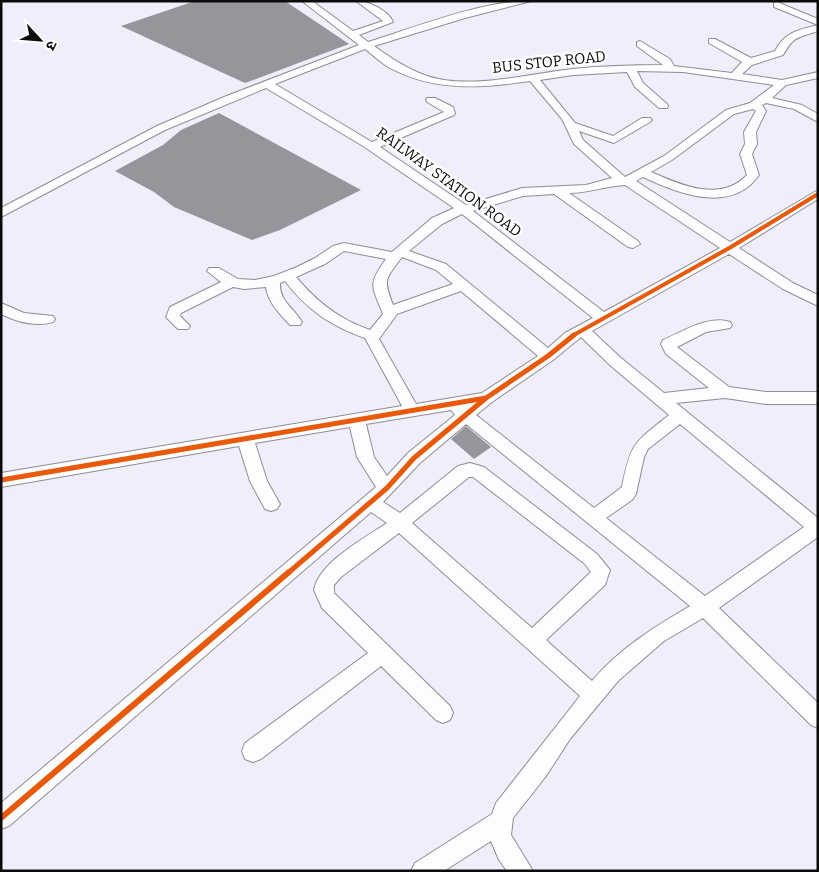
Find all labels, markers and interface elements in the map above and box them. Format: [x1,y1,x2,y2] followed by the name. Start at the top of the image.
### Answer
[15,15,65,65] north arrow
[41,38,61,54] text: उ
[491,47,607,77] street label: BUS STOP ROAD
[373,123,525,241] street label: RAILWAY STATION ROAD

